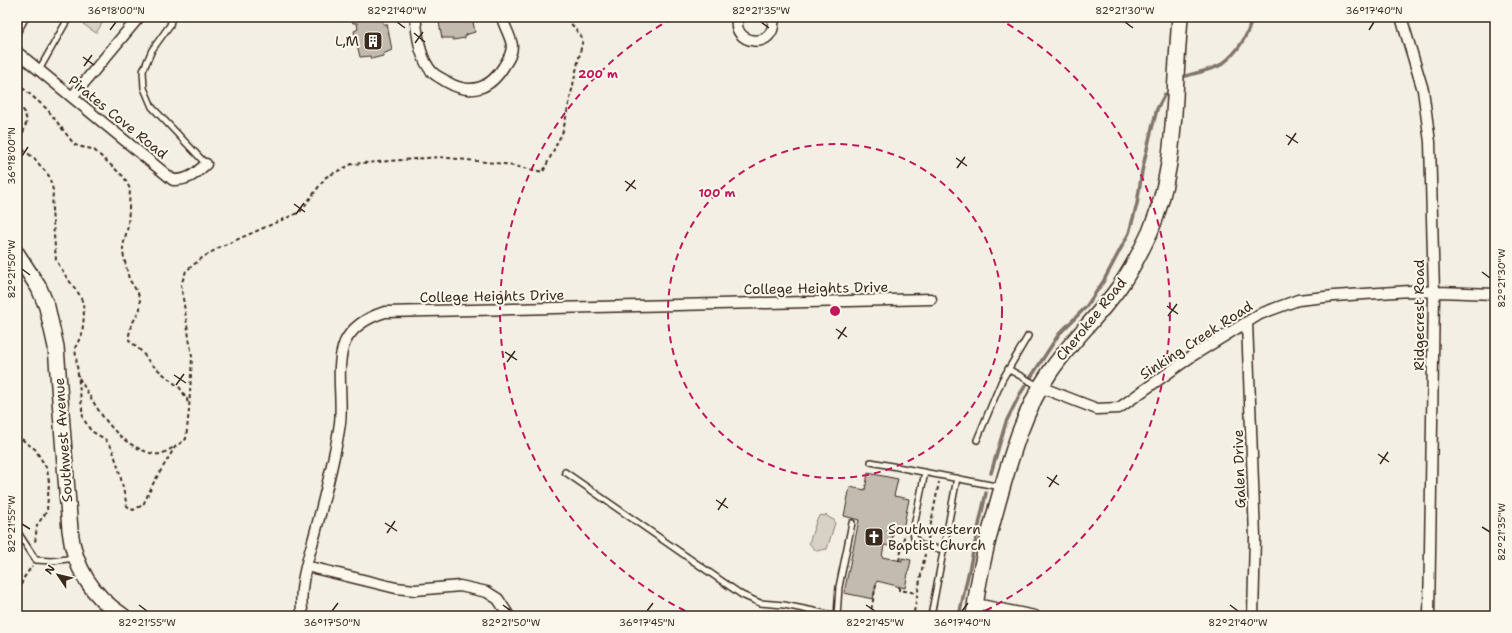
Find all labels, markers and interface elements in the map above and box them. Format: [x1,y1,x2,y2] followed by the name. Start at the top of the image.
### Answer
[87,4,145,17] text: 36°18'00"N
[367,4,427,17] text: 82°21'40"W
[732,4,790,17] text: 82°21'35"W
[1095,4,1155,17] text: 82°21'30"W
[1345,4,1403,17] text: 36°17'40"N
[362,30,384,52] building icon: L,M
[335,32,360,50] place label: L,M
[578,66,618,82] text: 200 m
[65,71,171,163] street label: Pirates Cove Road
[5,127,18,185] text: 36°18'00"N
[699,185,736,201] text: 100 m
[5,239,18,298] text: 82°21'50"W
[1495,248,1508,308] text: 82°21'30"W
[1410,259,1428,371] street label: Ridgecrest Road
[1052,274,1130,364] street label: Cherokee Road
[743,278,889,298] street label: College Heights Drive
[419,286,565,306] street label: College Heights Drive
[1136,297,1256,383] street label: Sinking Creek Road
[828,304,842,318] centre of rings
[50,377,76,503] street label: Southwest Avenue
[1229,429,1249,509] street label: Galen Drive
[5,495,18,553] text: 82°21'55"W
[1495,503,1508,561] text: 82°21'35"W
[888,520,986,554] place label: Southwestern Baptist Church
[863,526,885,548] church icon: Southwestern Baptist Church
[38,555,78,595] north arrow
[42,561,59,577] text: N
[118,616,176,629] text: 82°21'55"W
[304,616,360,629] text: 36°17'50"N
[482,616,541,629] text: 82°21'50"W
[619,616,675,629] text: 36°17'45"N
[846,616,904,629] text: 82°21'45"W
[933,616,991,629] text: 36°17'40"N
[1208,616,1268,629] text: 82°21'40"W

